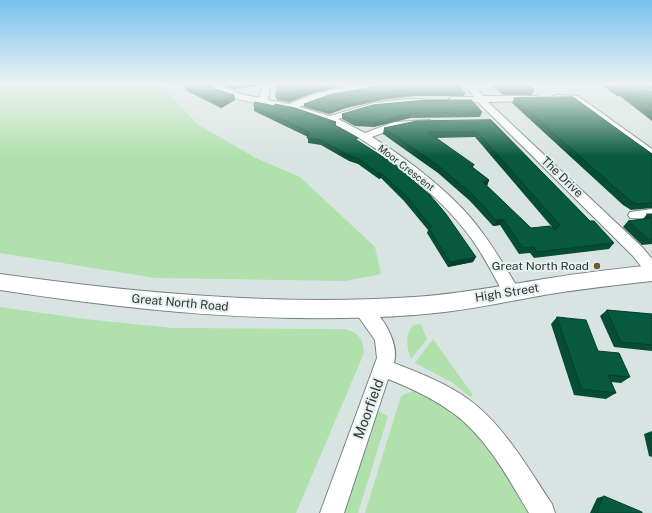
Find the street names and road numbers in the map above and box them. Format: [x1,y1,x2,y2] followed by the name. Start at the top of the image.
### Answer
[375,142,437,194] street label: Moor Crescent
[538,154,586,200] street label: The Drive
[474,281,540,305] street label: High Street
[131,292,229,314] street label: Great North Road
[350,377,388,441] street label: Moorfield

